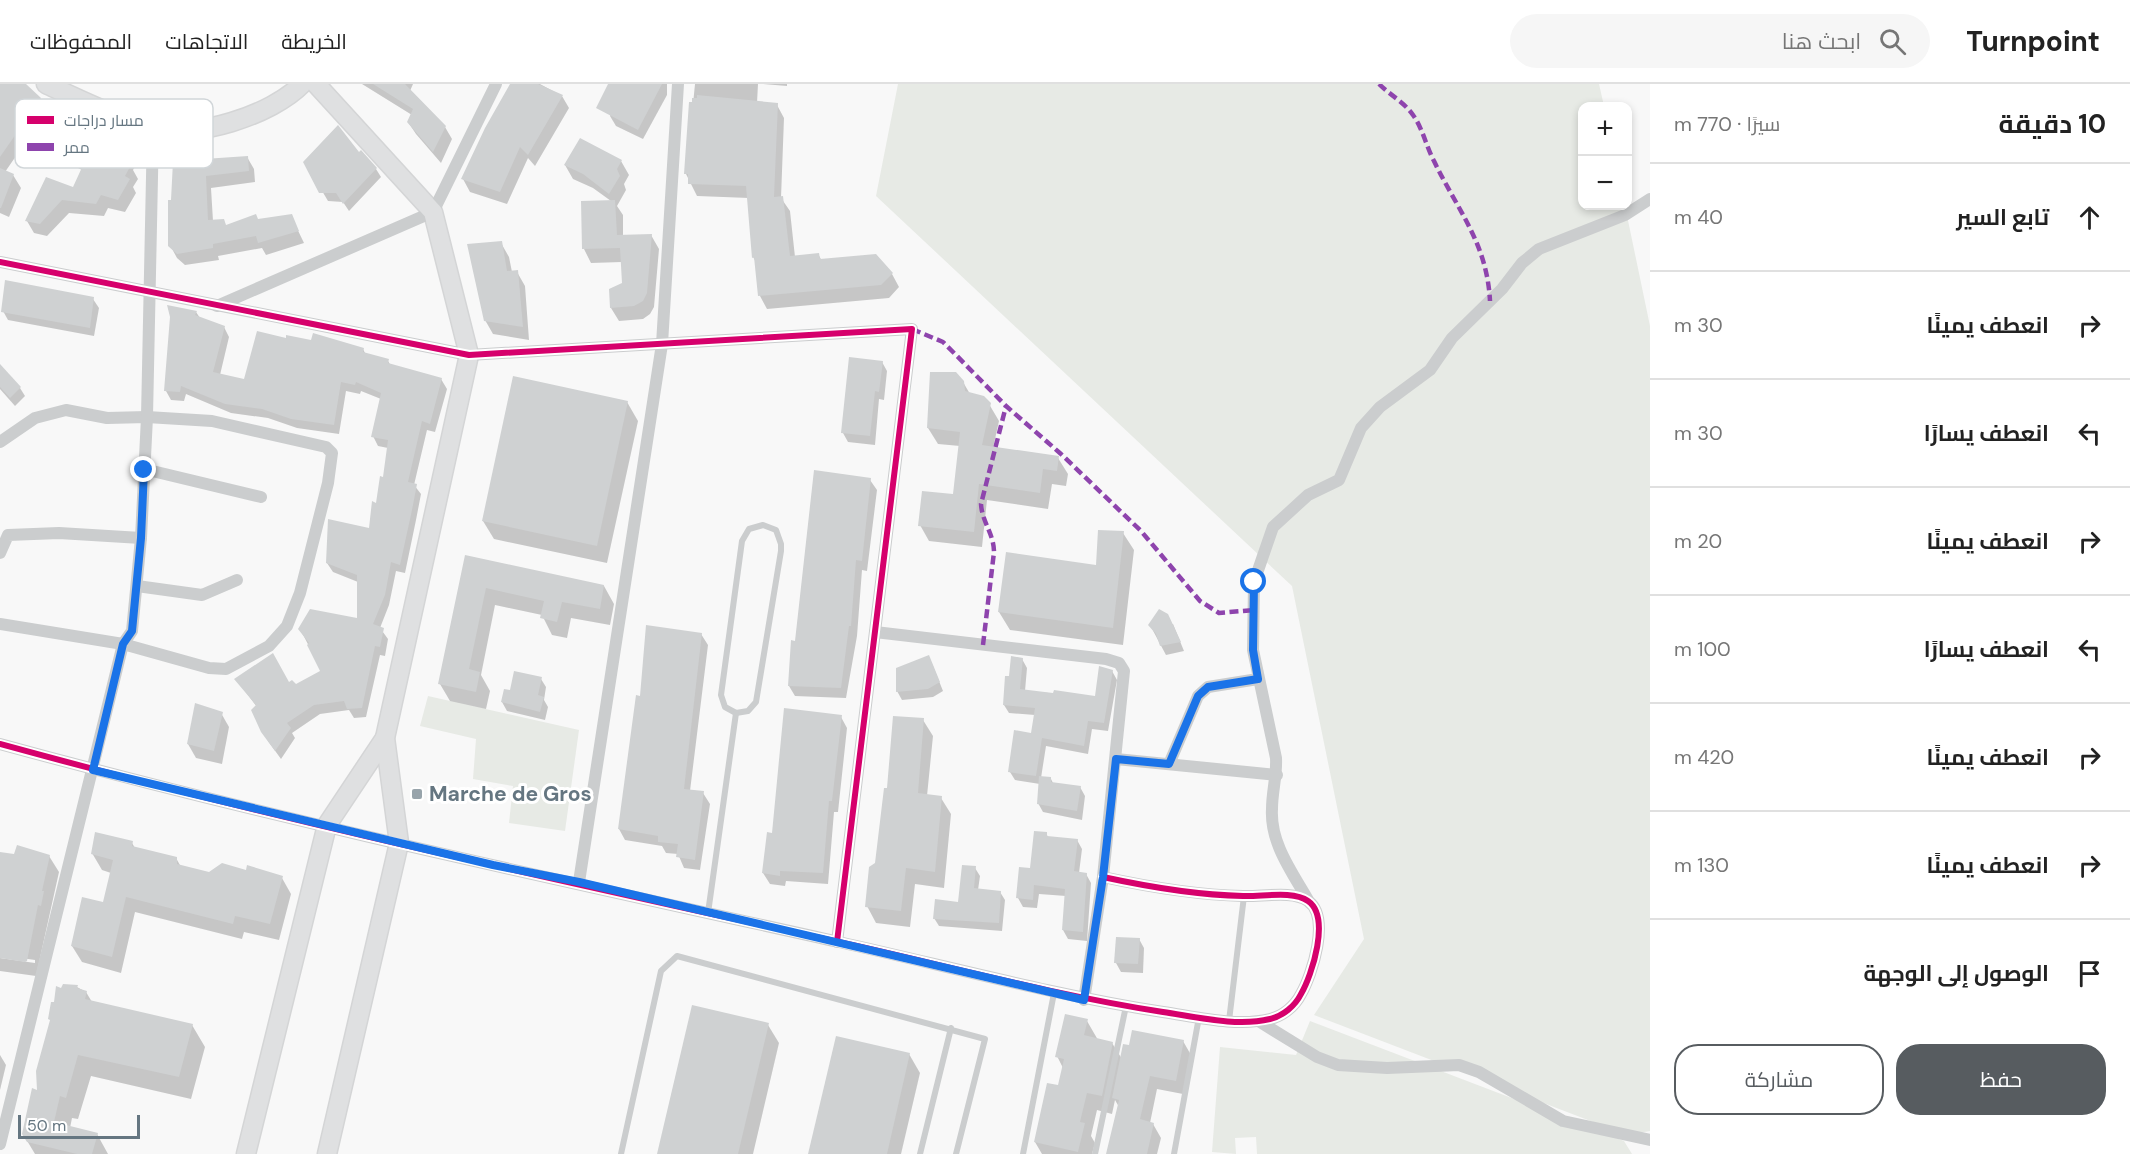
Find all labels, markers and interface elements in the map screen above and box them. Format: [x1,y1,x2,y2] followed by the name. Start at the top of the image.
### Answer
[1510,14,1930,68] search box
[1966,23,2100,60] text: Turnpoint
[1876,25,1909,58] icon: search
[1782,27,1861,56] text: ابحث هنا
[30,28,132,56] text: المحفوظات
[165,28,248,56] text: الاتجاهات
[281,28,347,56] text: الخريطة
[15,99,213,168] legend
[1578,102,1632,210] map controls
[1578,102,1632,156] button: +
[1999,107,2106,141] text: 10 دقيقة
[64,110,144,131] text: مسار دراجات
[1674,111,1780,137] text: سيرًا · 770 m
[63,137,90,158] text: ممر
[1578,156,1632,210] button: −
[2073,201,2106,234] icon: ahead
[1956,203,2049,232] text: تابع السير
[1674,204,1723,230] text: 40 m
[2073,309,2106,342] icon: right
[1927,311,2049,340] text: انعطف يمينًا
[1674,312,1723,338] text: 30 m
[2073,417,2106,450] icon: left
[1924,419,2049,448] text: انعطف يسارًا
[1674,420,1723,446] text: 30 m
[130,456,156,482] route end
[2073,525,2106,558] icon: right
[1927,527,2049,556] text: انعطف يمينًا
[1674,528,1722,554] text: 20 m
[1240,568,1266,594] route start
[2073,633,2106,666] icon: left
[1924,635,2049,664] text: انعطف يسارًا
[1674,636,1731,662] text: 100 m
[2073,741,2106,774] icon: right
[1927,743,2049,772] text: انعطف يمينًا
[1674,744,1734,770] text: 420 m
[429,780,592,808] place label: Marche de Gros
[410,787,424,801] marker: Marche de Gros
[2073,849,2106,882] icon: right
[1927,851,2049,880] text: انعطف يمينًا
[1674,852,1729,878] text: 130 m
[2073,957,2106,990] icon: arrive
[1863,959,2049,988] text: الوصول إلى الوجهة
[1674,1044,1884,1115] button: مشاركة
[1896,1044,2106,1115] button: حفظ
[18,1112,140,1140] scale bar
[27,1115,66,1136] text: 50 m

